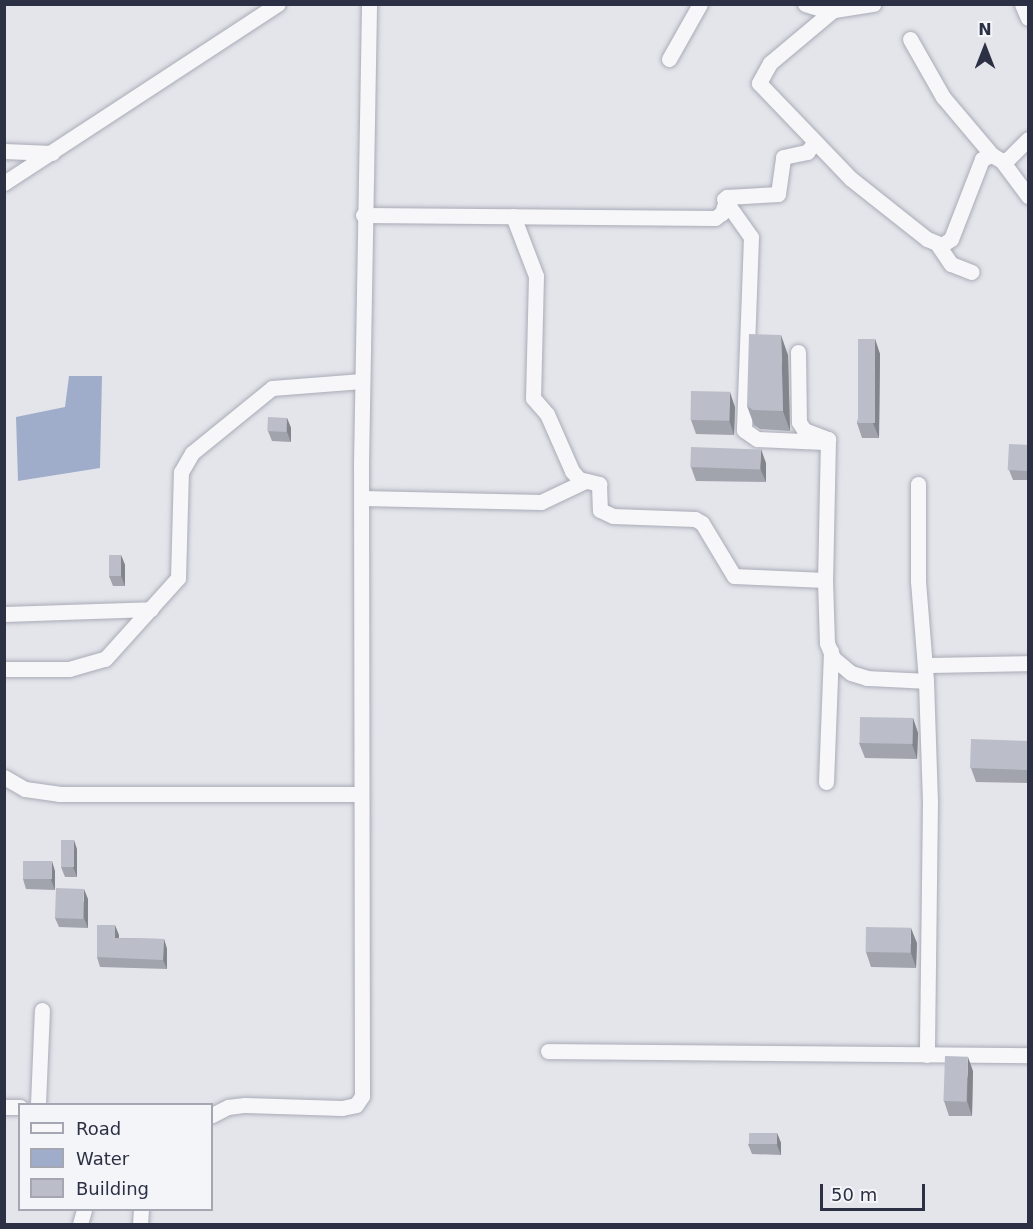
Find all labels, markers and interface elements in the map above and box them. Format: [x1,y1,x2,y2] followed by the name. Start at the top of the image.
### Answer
[955,18,1015,78] north arrow
[978,20,992,39] text: N
[18,1103,213,1211] legend
[76,1118,121,1139] text: Road
[76,1148,129,1169] text: Water
[823,1172,928,1210] scale bar
[76,1178,149,1199] text: Building
[831,1184,877,1205] text: 50 m

